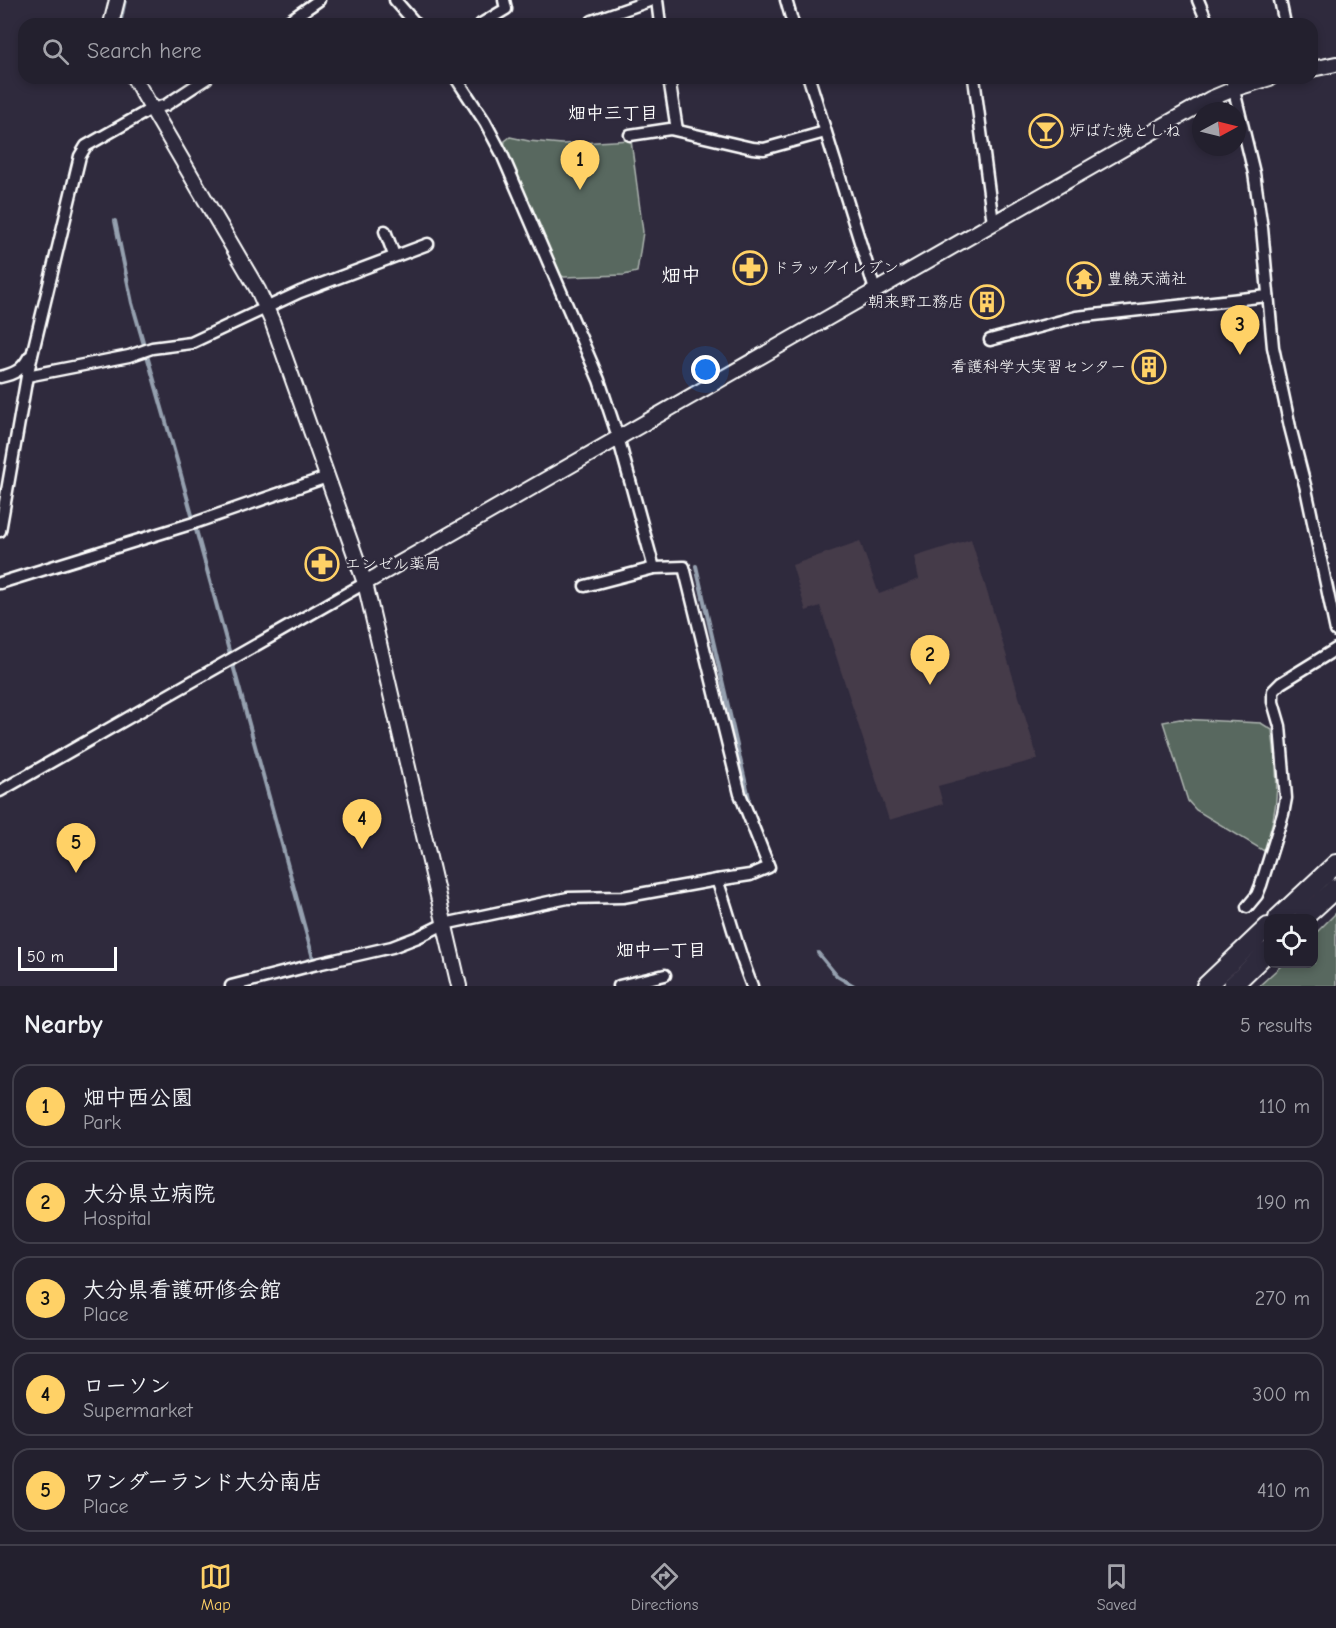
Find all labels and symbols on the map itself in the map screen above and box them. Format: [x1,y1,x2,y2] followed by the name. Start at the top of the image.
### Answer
[1192,102,1246,156] north arrow
[568,103,658,124] district label: 畑中三丁目
[1028,113,1064,149] bar icon: 炉ばた焼としね
[1069,122,1181,140] place label: 炉ばた焼としね
[560,140,600,190] pin: 1
[732,250,768,286] pharmacy icon: ドラッグイレブン
[773,259,899,277] place label: ドラッグイレブン
[1066,261,1102,297] temple icon: 豊饒天満社
[661,264,701,287] district label: 畑中
[1107,270,1187,288] place label: 豊饒天満社
[969,284,1005,320] building icon: 朝来野工務店
[868,293,964,311] place label: 朝来野工務店
[1220,306,1260,355] pin: 3
[1131,349,1167,385] building icon: 看護科学大実習センター
[691,355,720,384] your location
[951,358,1126,376] place label: 看護科学大実習センター
[304,546,340,582] pharmacy icon: エンゼル薬局
[345,555,441,573] place label: エンゼル薬局
[910,636,950,685] pin: 2
[342,800,382,849] pin: 4
[56,824,96,873] pin: 5
[616,940,706,961] district label: 畑中一丁目
[18,944,117,971] scale bar

